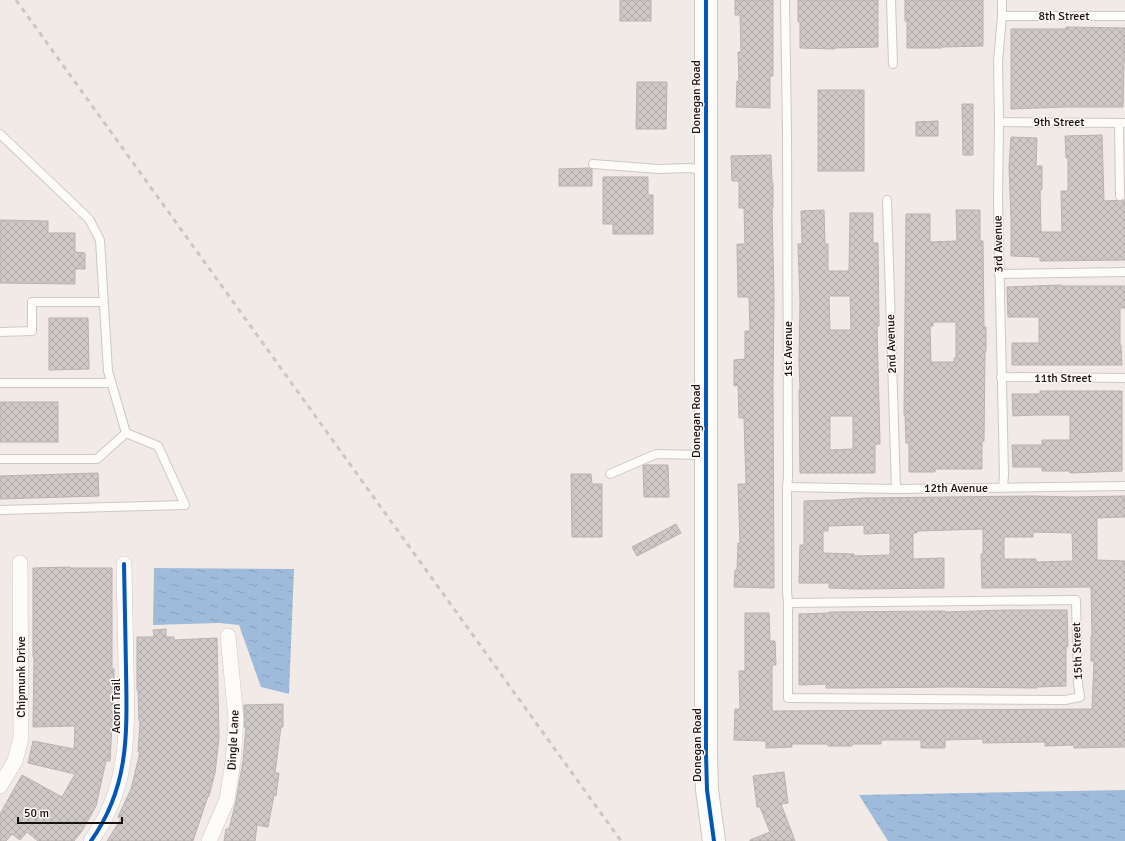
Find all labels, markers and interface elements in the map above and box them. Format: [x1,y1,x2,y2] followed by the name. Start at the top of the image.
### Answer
[1038,9,1090,24] street label: 8th Street
[689,60,704,134] street label: Donegan Road
[1033,115,1085,130] street label: 9th Street
[991,215,1006,273] street label: 3rd Avenue
[883,314,900,374] street label: 2nd Avenue
[781,321,796,377] street label: 1st Avenue
[1034,371,1092,386] street label: 11th Street
[689,384,704,458] street label: Donegan Road
[924,481,988,496] street label: 12th Avenue
[1069,622,1086,680] street label: 15th Street
[14,636,29,718] street label: Chipmunk Drive
[109,678,124,734] street label: Acorn Trail
[690,708,705,782] street label: Donegan Road
[224,709,243,771] street label: Dingle Lane
[18,799,122,825] scale bar
[24,806,49,821] text: 50 m

